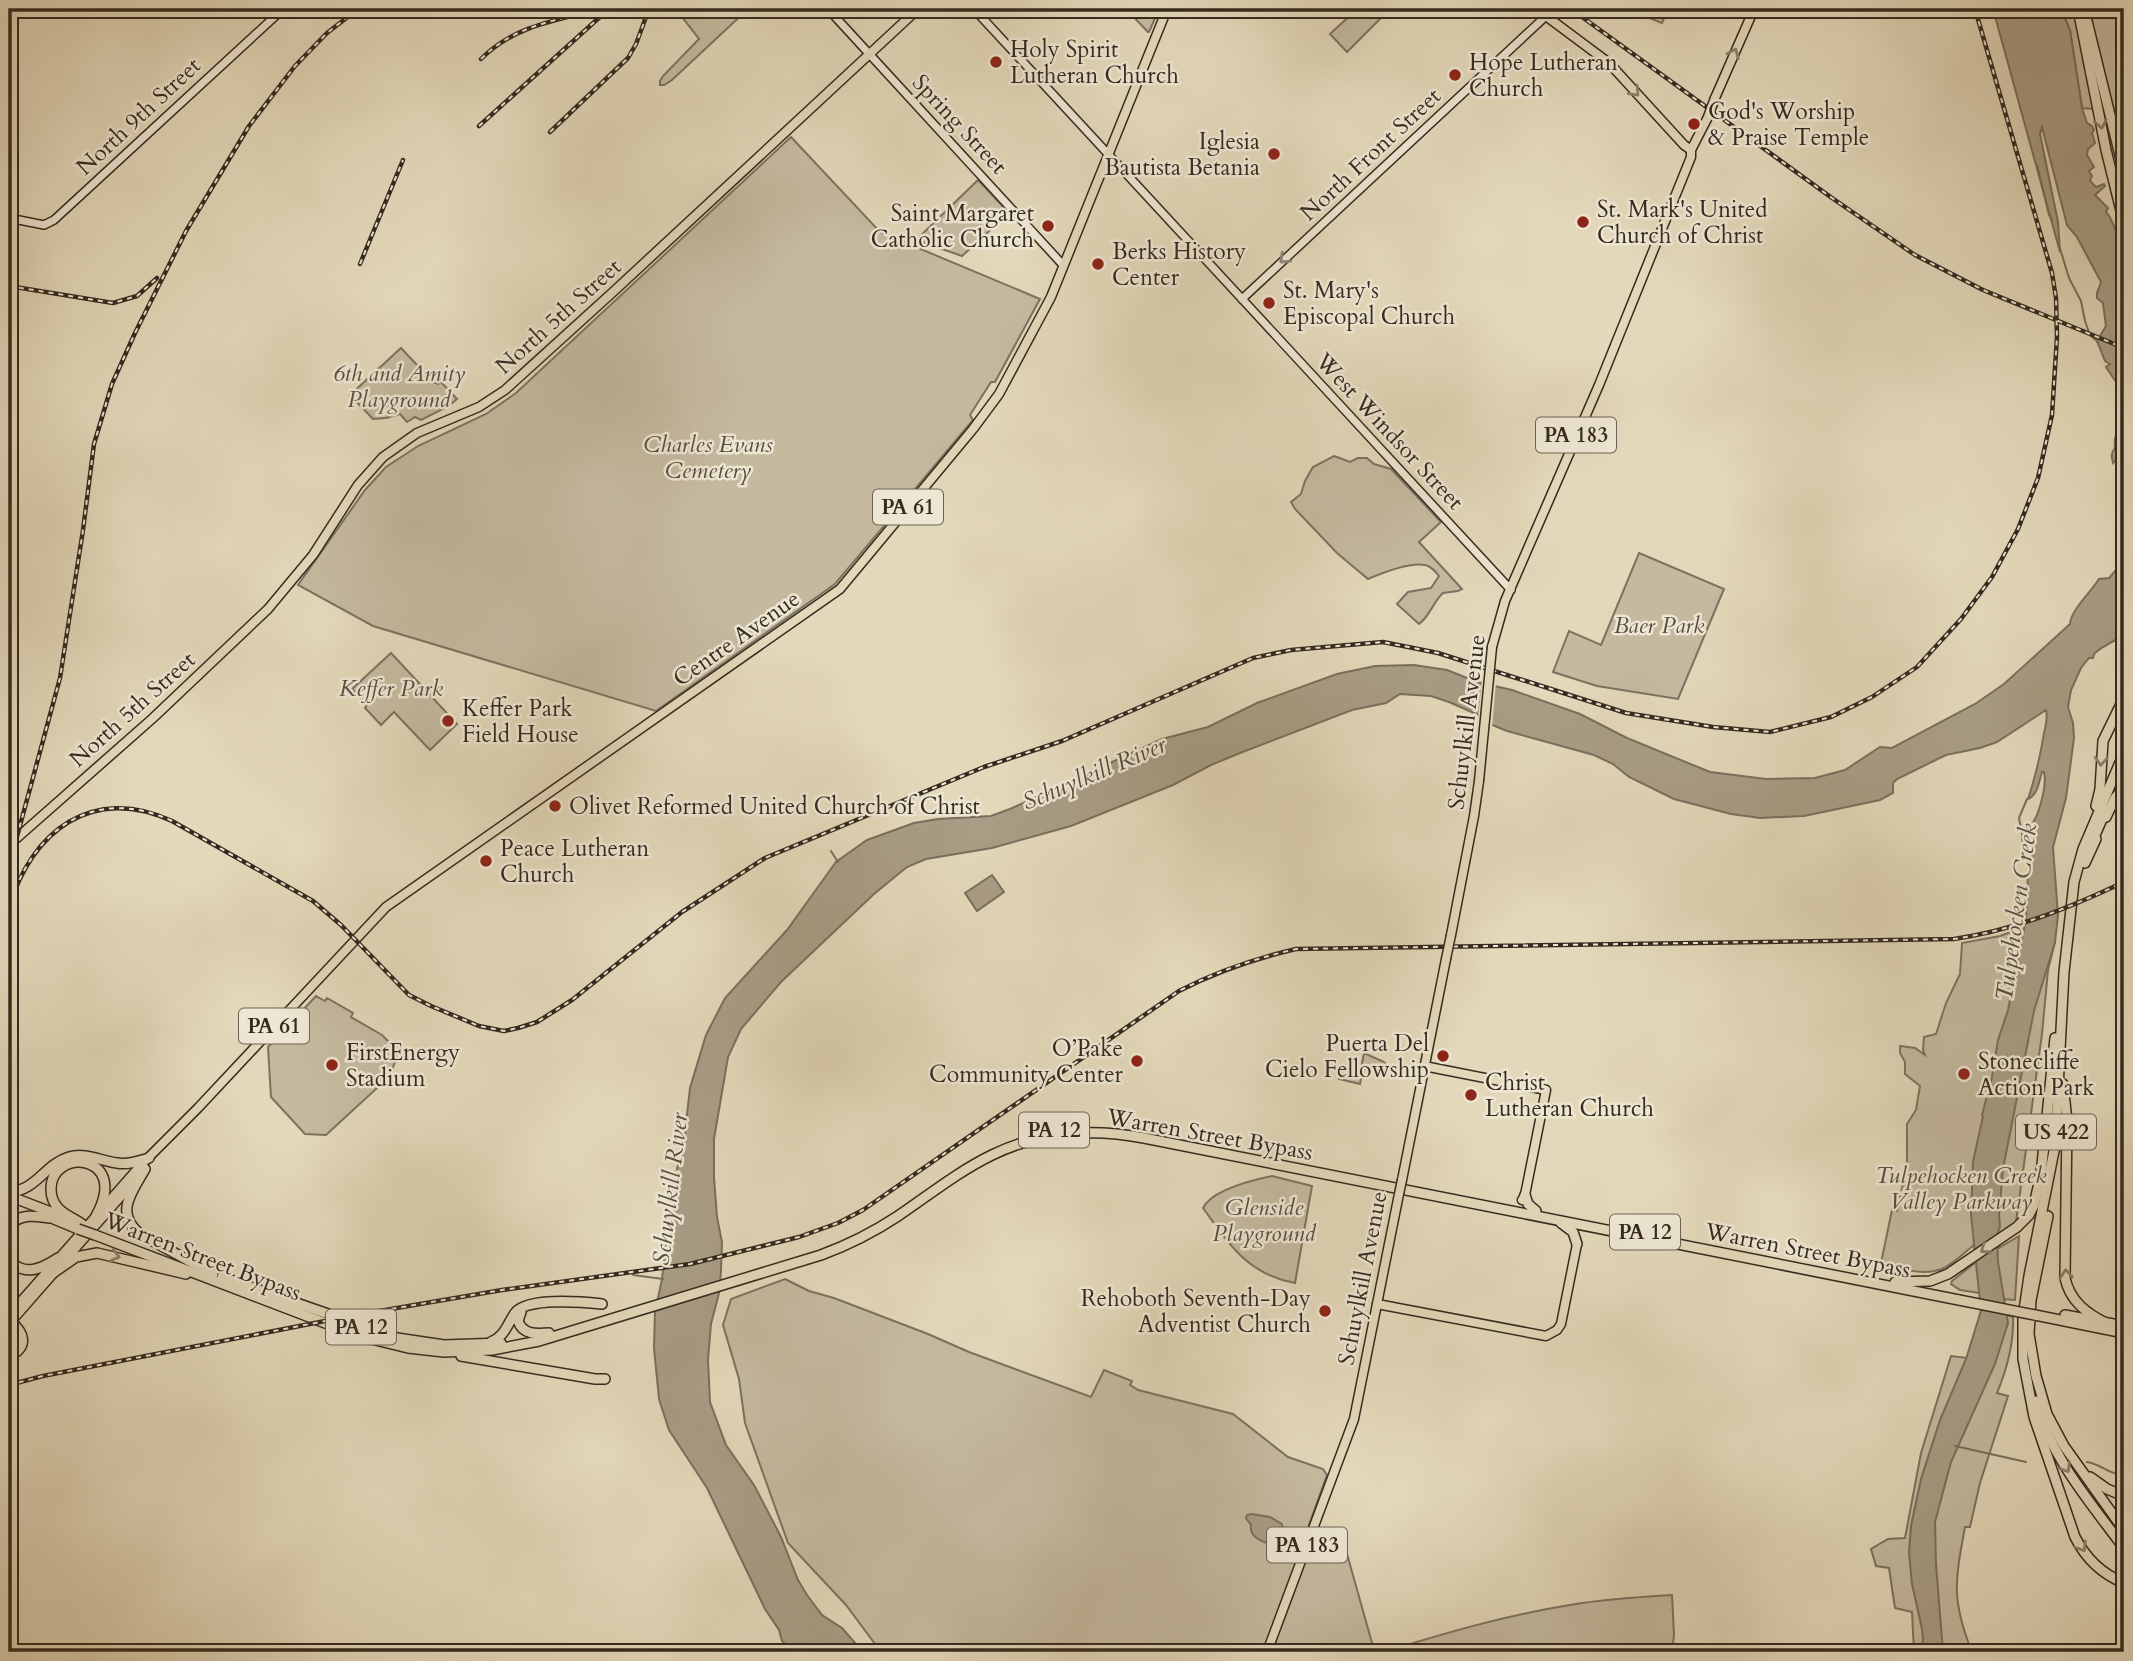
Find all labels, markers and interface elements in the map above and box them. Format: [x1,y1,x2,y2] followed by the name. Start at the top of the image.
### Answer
[1010,34,1179,91] place label: Holy Spirit Lutheran Church
[1469,47,1618,104] place label: Hope Lutheran Church
[1726,48,1740,60] one-way arrow
[69,51,207,182] street label: North 9th Street
[988,54,1004,70] marker: Holy Spirit Lutheran Church
[1447,67,1463,83] marker: Hope Lutheran Church
[905,68,1014,181] street label: Spring Street
[1293,81,1448,228] street label: North Front Street
[1627,84,1640,97] one-way arrow
[1708,96,1869,153] place label: God's Worship & Praise Temple
[1686,116,1702,132] marker: God's Worship & Praise Temple
[2093,118,2108,130] one-way arrow
[1104,126,1260,183] place label: Iglesia Bautista Betania
[1266,146,1282,162] marker: Iglesia Bautista Betania
[1597,194,1768,251] place label: St. Mark's United Church of Christ
[871,198,1034,255] place label: Saint Margaret Catholic Church
[1575,214,1591,230] marker: St. Mark's United Church of Christ
[1040,218,1056,234] marker: Saint Margaret Catholic Church
[1112,236,1246,293] place label: Berks History Center
[489,251,628,381] street label: North 5th Street
[1279,251,1292,263] one-way arrow
[1090,256,1106,272] marker: Berks History Center
[1283,275,1455,332] place label: St. Mary's Episcopal Church
[1261,295,1277,311] marker: St. Mary's Episcopal Church
[1308,345,1471,517] street label: West Windsor Street
[333,358,465,415] park label: 6th and Amity Playground
[1536,418,1616,452] road number: PA 183
[643,429,773,486] park label: Charles Evans Cemetery
[873,490,943,524] road number: PA 61
[667,583,806,694] street label: Centre Avenue
[1614,610,1705,641] park label: Baer Park
[1440,633,1493,812] street label: Schuylkill Avenue
[63,644,202,774] street label: North 5th Street
[339,673,444,704] park label: Keffer Park
[462,693,579,750] place label: Keffer Park Field House
[440,713,456,729] marker: Keffer Park Field House
[1017,728,1172,819] water label: Schuylkill River
[2094,756,2109,767] one-way arrow
[569,791,980,822] place label: Olivet Reformed United Church of Christ
[547,798,563,814] marker: Olivet Reformed United Church of Christ
[1988,821,2045,1003] water label: Tulpehocken Creek
[500,833,649,890] place label: Peace Lutheran Church
[478,853,494,869] marker: Peace Lutheran Church
[239,1009,309,1044] road number: PA 61
[1265,1028,1429,1085] place label: Puerta Del Cielo Fellowship
[929,1033,1124,1090] place label: O’Pake Community Center
[346,1037,460,1094] place label: FirstEnergy Stadium
[1978,1046,2095,1103] place label: Stonecliffe Action Park
[1435,1048,1451,1064] marker: Puerta Del Cielo Fellowship
[1129,1053,1145,1069] marker: O’Pake Community Center
[324,1057,340,1073] marker: FirstEnergy Stadium
[1956,1066,1972,1082] marker: Stonecliffe Action Park
[1485,1067,1654,1124] place label: Christ Lutheran Church
[1463,1087,1479,1103] marker: Christ Lutheran Church
[1103,1101,1315,1168] street label: Warren Street Bypass
[645,1110,696,1267] water label: Schuylkill River
[1019,1112,1089,1148] road number: PA 12
[2016,1114,2096,1150] road number: US 422
[1875,1160,2047,1217] park label: Tulpehocken Creek Valley Parkway
[1330,1189,1395,1368] street label: Schuylkill Avenue
[1213,1192,1316,1249] park label: Glenside Playground
[99,1204,306,1308] street label: Warren Street Bypass
[1610,1214,1680,1250] road number: PA 12
[1702,1215,1913,1286] street label: Warren Street Bypass
[1980,1241,1993,1253] one-way arrow
[109,1248,121,1262] one-way arrow
[2059,1268,2074,1279] one-way arrow
[1081,1283,1311,1340] place label: Rehoboth Seventh-Day Adventist Church
[1317,1303,1333,1319] marker: Rehoboth Seventh-Day Adventist Church
[326,1310,396,1344] road number: PA 12
[2058,1460,2071,1473] one-way arrow
[1267,1528,1347,1562] road number: PA 183
[2073,1539,2086,1552] one-way arrow

